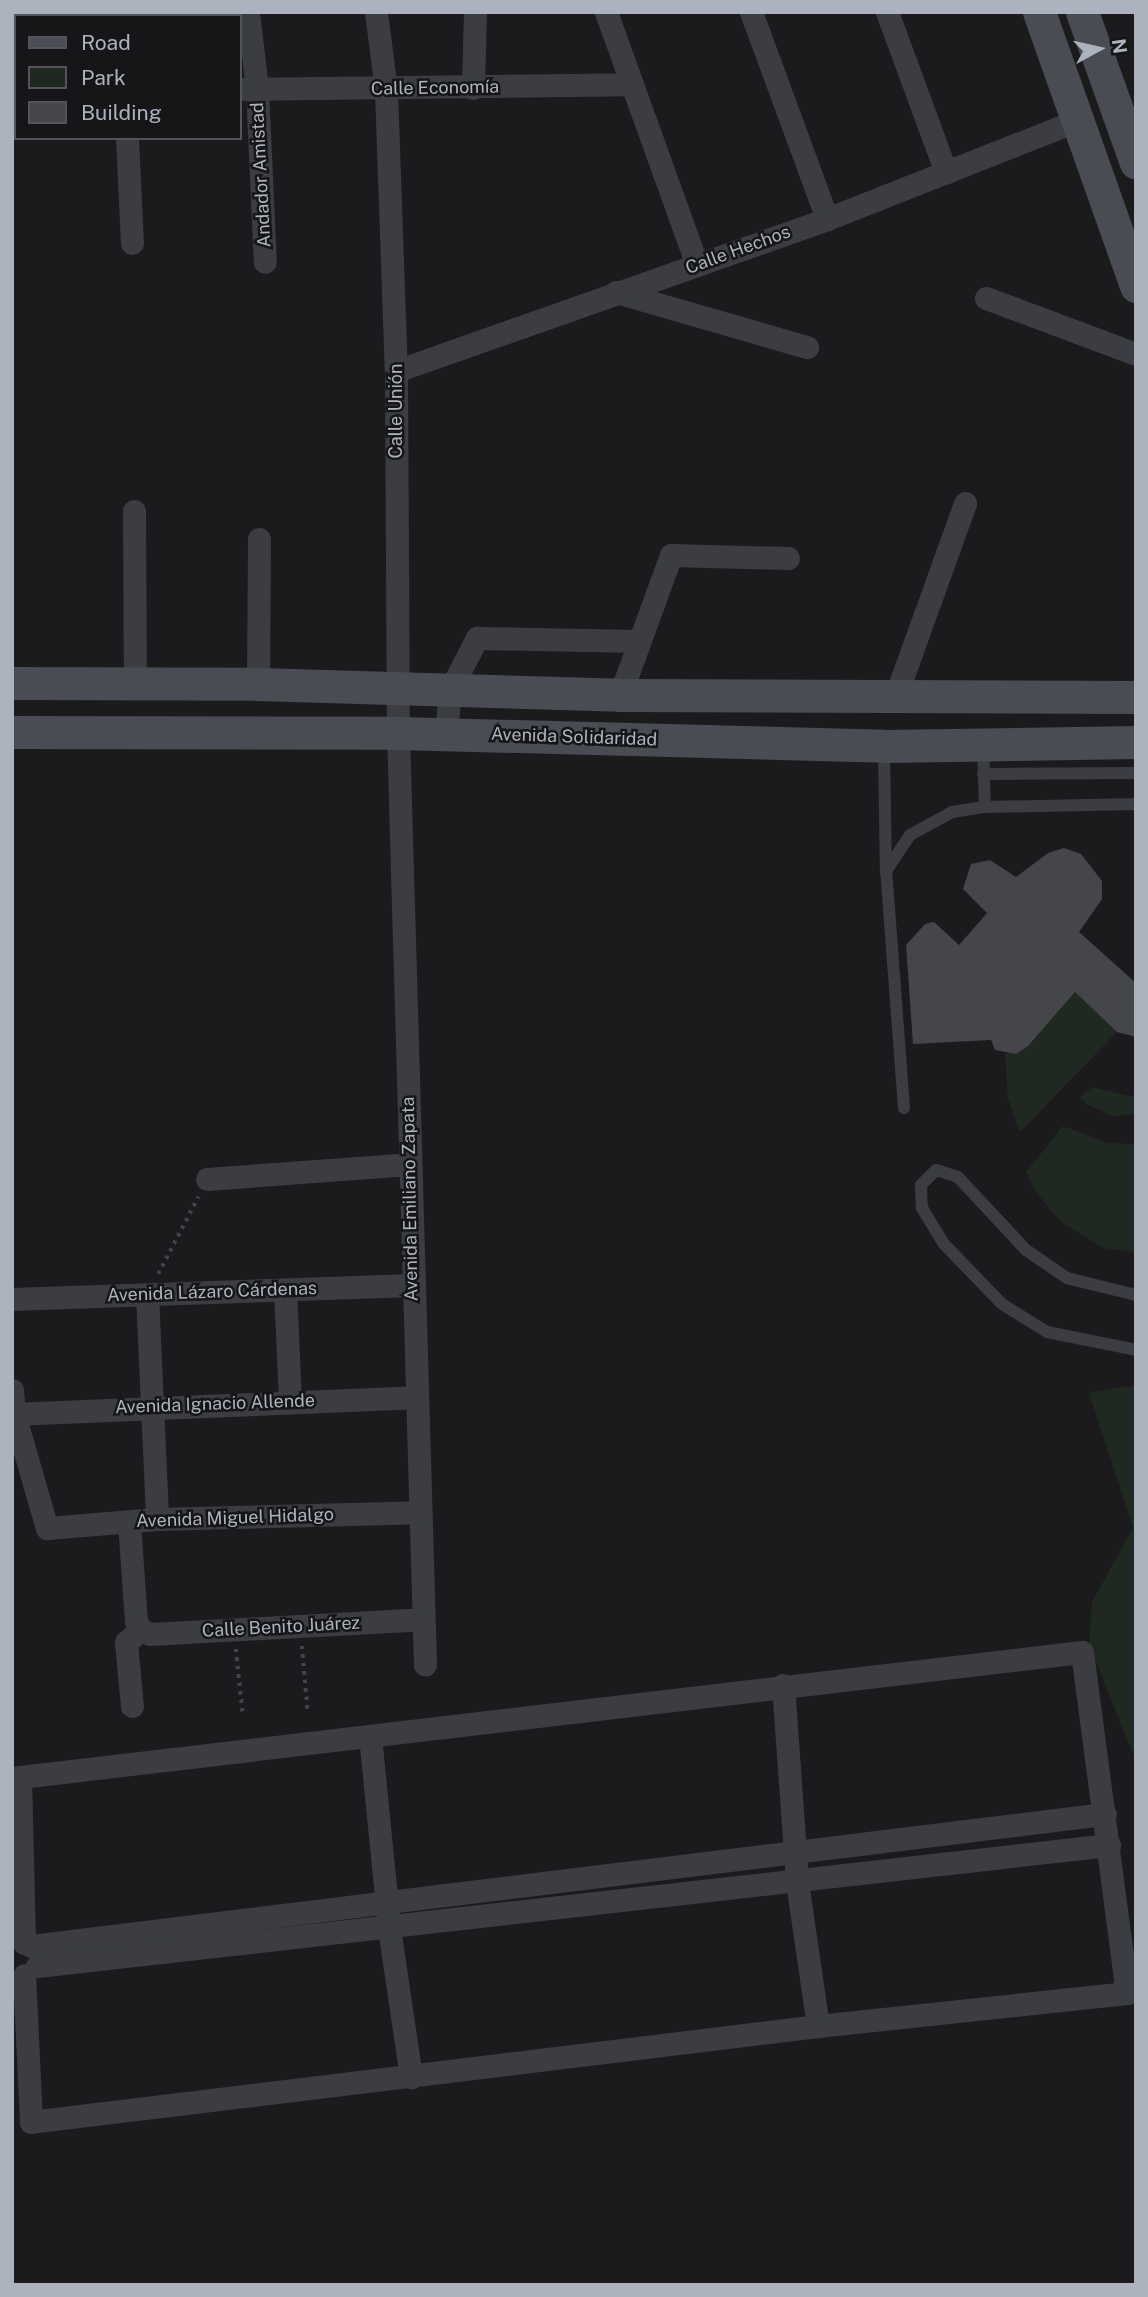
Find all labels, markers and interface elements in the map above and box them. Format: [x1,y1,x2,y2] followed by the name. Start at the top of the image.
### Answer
[14,14,242,140] legend
[1064,14,1134,84] north arrow
[81,30,131,55] text: Road
[1108,37,1132,55] text: N
[81,65,126,90] text: Park
[371,76,499,100] street label: Calle Economía
[81,100,162,125] text: Building
[246,102,276,248] street label: Andador Amistad
[683,221,793,279] street label: Calle Hechos
[385,364,407,458] street label: Calle Unión
[490,723,658,751] street label: Avenida Solidaridad
[397,1096,423,1302] street label: Avenida Emiliano Zapata
[107,1278,317,1306] street label: Avenida Lázaro Cárdenas
[115,1390,315,1418] street label: Avenida Ignacio Allende
[136,1504,334,1532] street label: Avenida Miguel Hidalgo
[201,1612,361,1642] street label: Calle Benito Juárez

